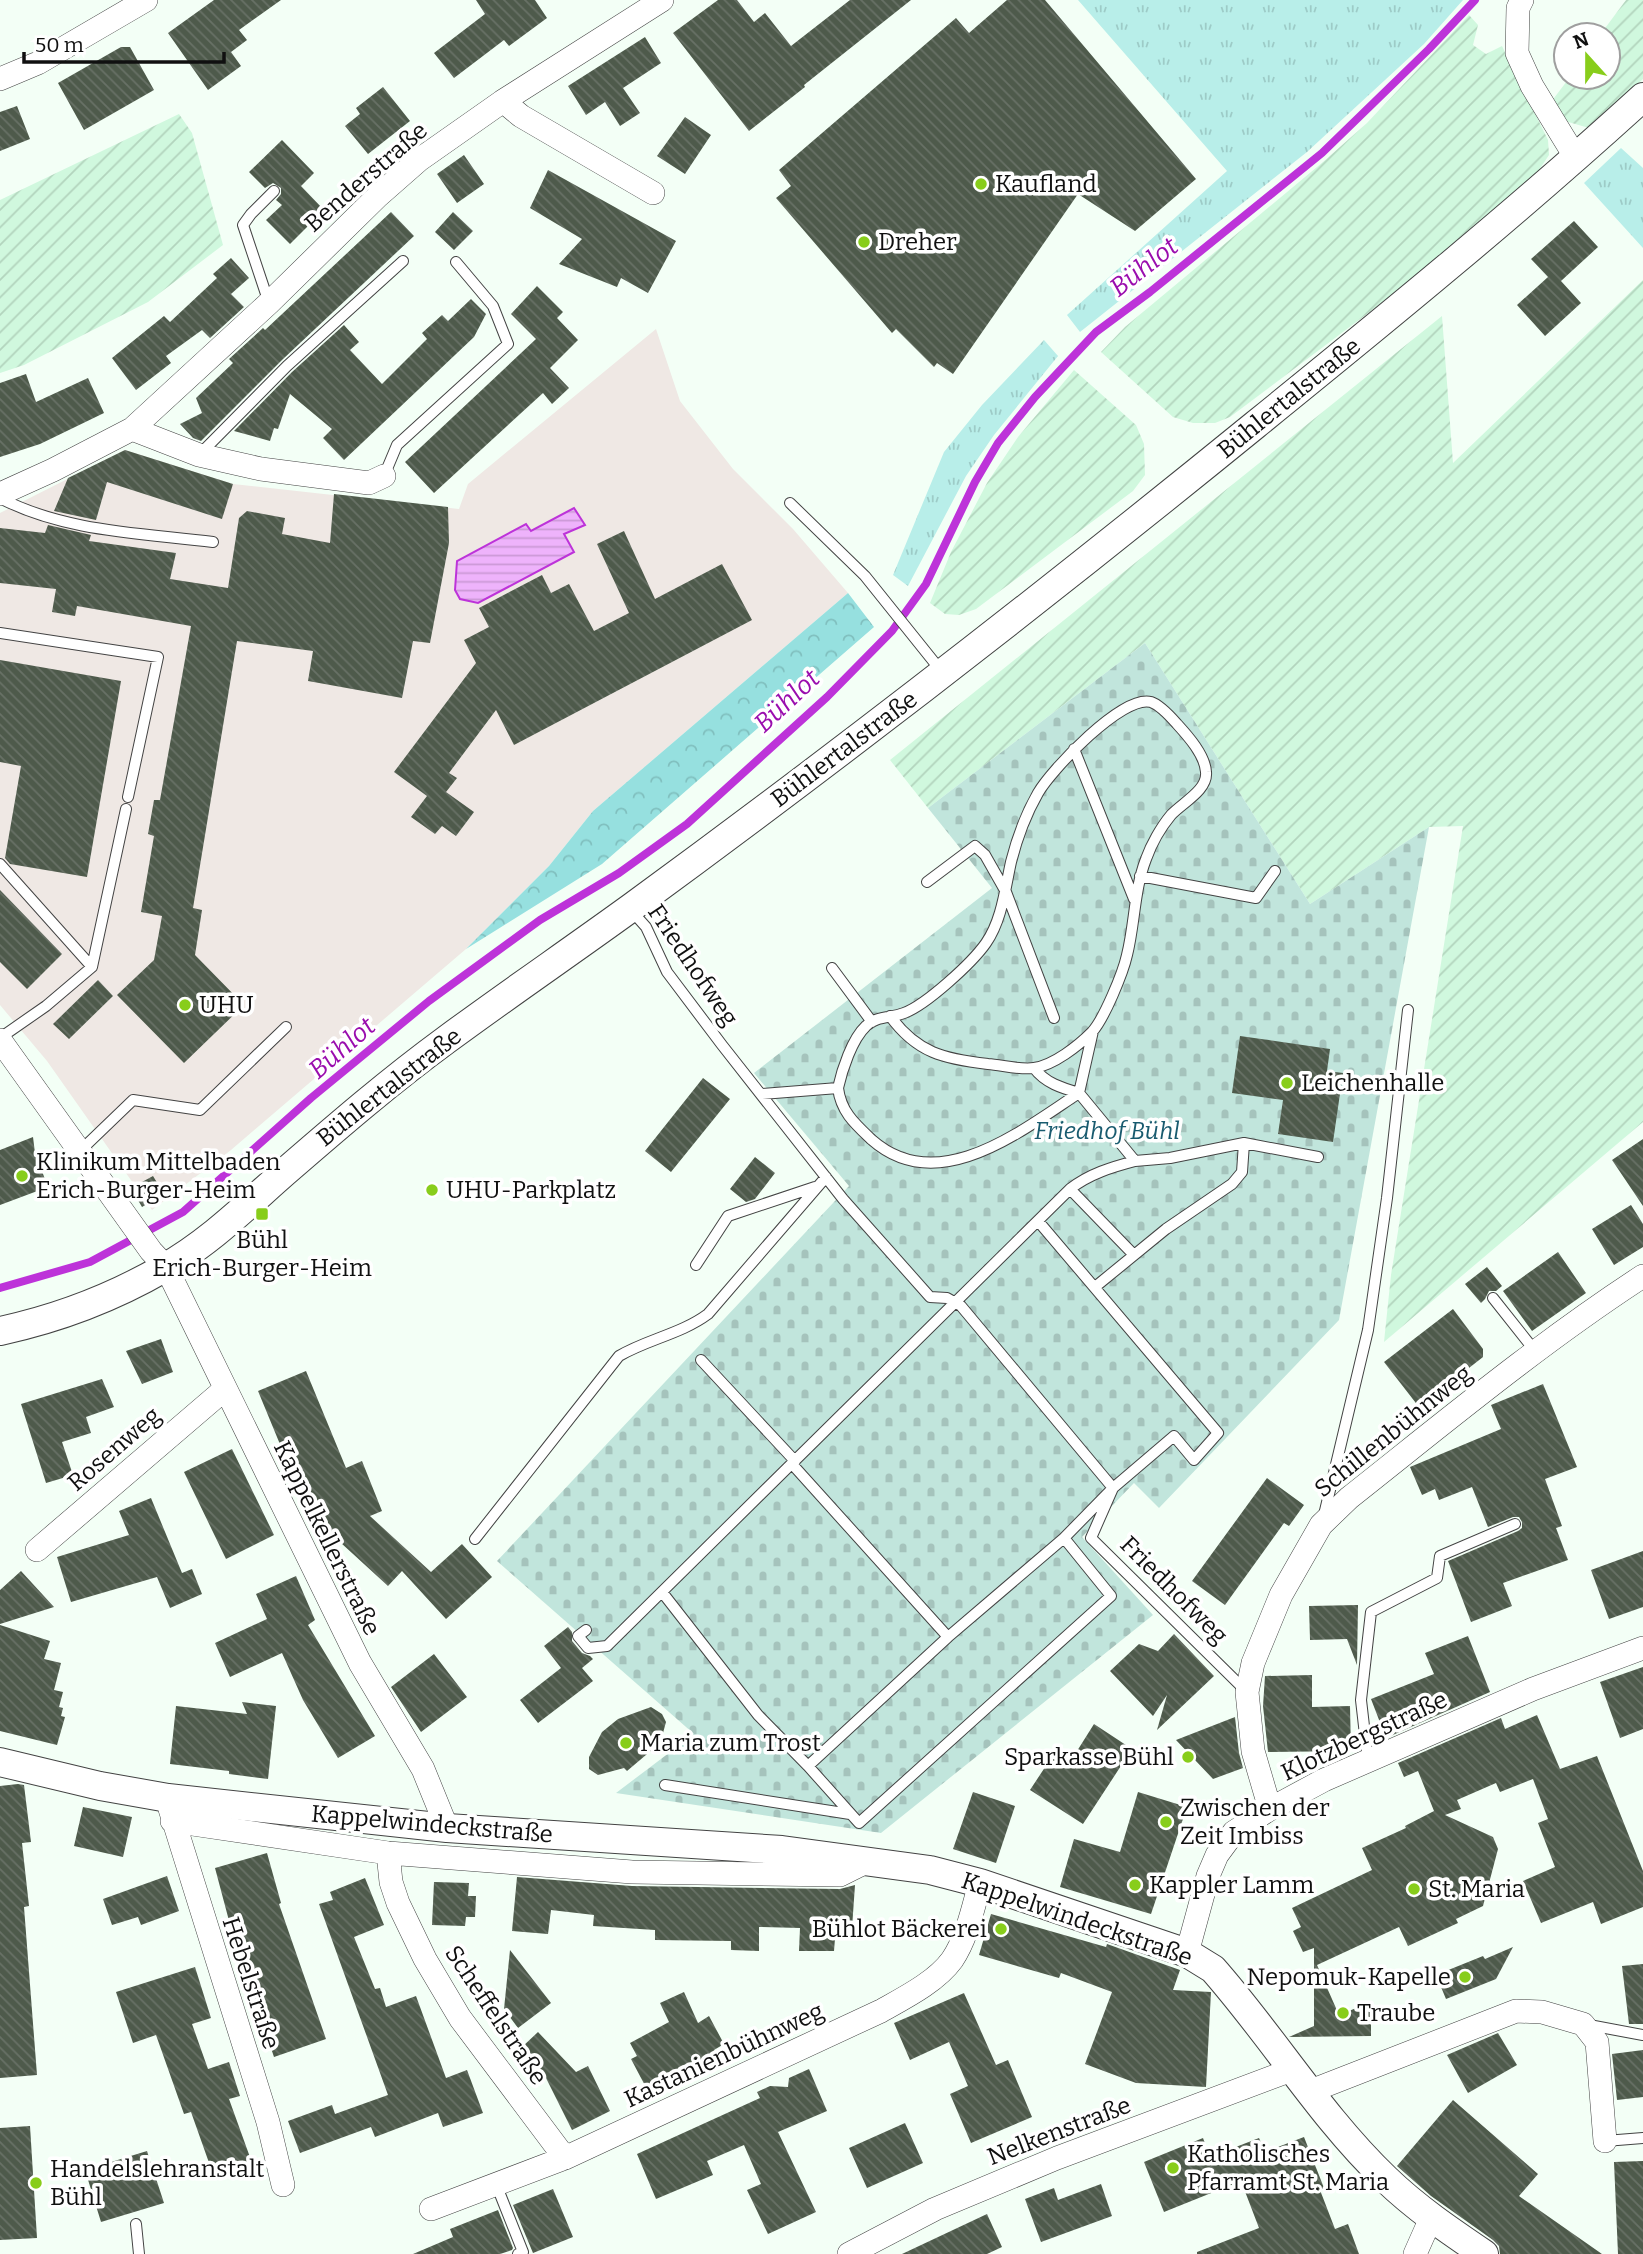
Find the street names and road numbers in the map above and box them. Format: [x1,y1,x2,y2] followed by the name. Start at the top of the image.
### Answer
[299,116,433,238] street label: Benderstraße
[1212,332,1366,464] street label: Bühlertalstraße
[765,685,923,813] street label: Bühlertalstraße
[642,899,744,1031] street label: Friedhofweg
[311,1022,467,1152] street label: Bühlertalstraße
[1309,1359,1477,1503] street label: Schillenbühnweg
[62,1401,166,1497] street label: Rosenweg
[268,1436,386,1640] street label: Kappelkellerstraße
[1114,1530,1234,1650] street label: Friedhofweg
[1277,1685,1451,1787] street label: Klotzbergstraße
[310,1799,554,1849] street label: Kappelwindeckstraße
[958,1866,1196,1972] street label: Kappelwindeckstraße
[216,1913,286,2053] street label: Hebelstraße
[439,1940,553,2090] street label: Scheffelstraße
[620,1997,828,2113] street label: Kastanienbühnweg
[983,2091,1135,2171] street label: Nelkenstraße

